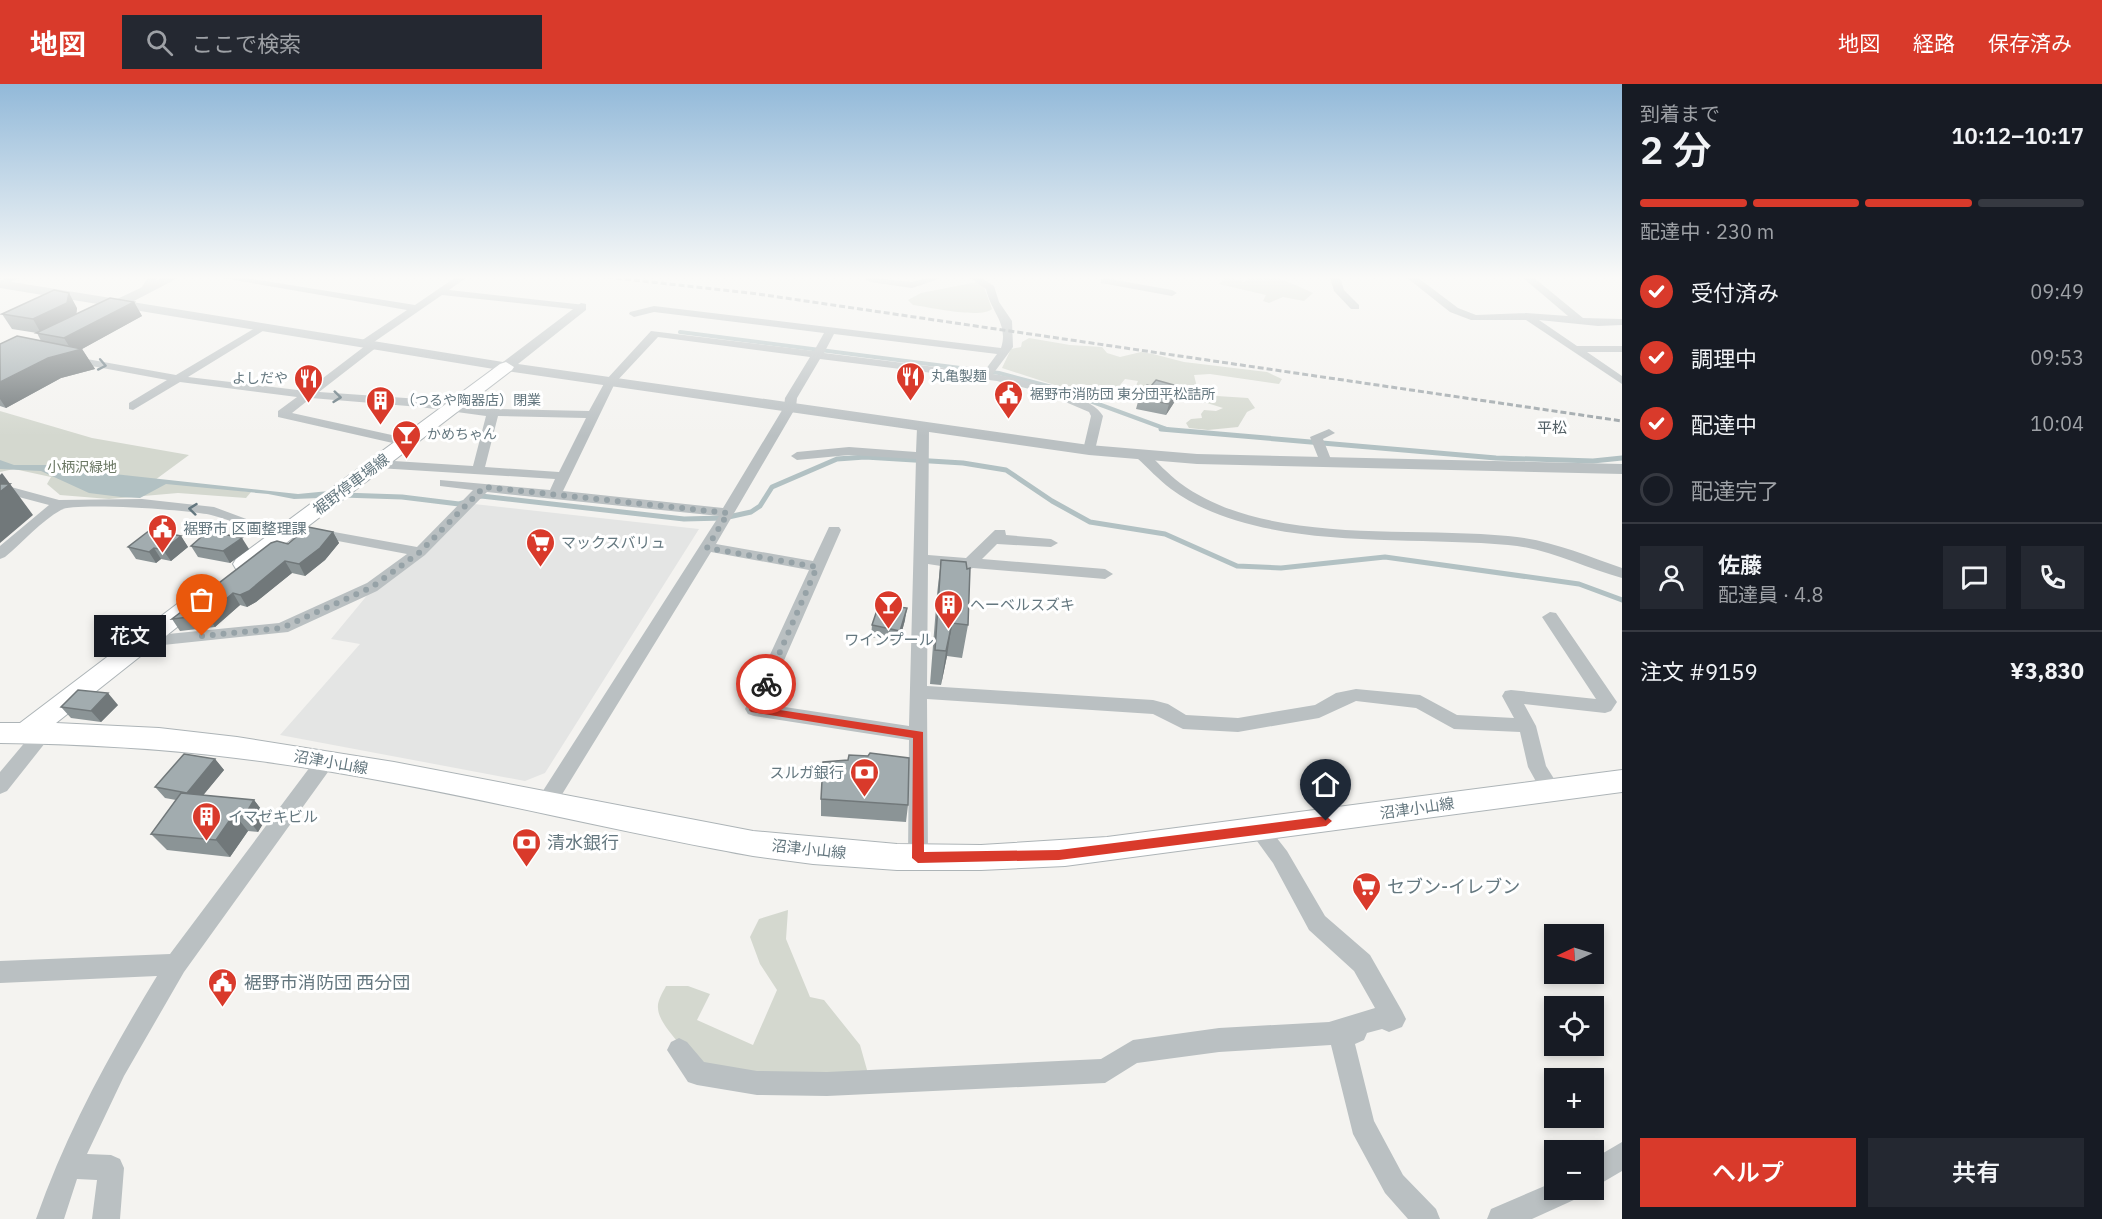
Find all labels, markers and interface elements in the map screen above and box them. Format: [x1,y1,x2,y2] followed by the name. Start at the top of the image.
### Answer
[122,15,542,69] search box
[30,25,86,62] text: 地図
[143,26,176,59] icon: search
[191,29,301,58] text: ここで検索
[1838,29,1880,57] text: 地図
[1913,29,1955,57] text: 経路
[1988,29,2072,57] text: 保存済み
[1640,100,1720,127] text: 到着まで
[1951,121,2084,150] text: 10:12–10:17
[1640,124,1712,175] text: 2 分
[1640,218,1774,245] text: 配達中 · 230 m
[1640,275,1673,308] icon: check
[1691,278,1779,307] text: 受付済み
[2030,278,2084,305] text: 09:49
[1640,341,1673,374] icon: check
[1691,344,1757,373] text: 調理中
[2030,344,2084,371] text: 09:53
[97,358,107,371] one-way arrow
[894,360,926,402] restaurant icon: 丸亀製麺
[293,362,325,404] restaurant icon: よしだや
[931,367,987,385] place label: 丸亀製麺
[232,369,288,387] place label: よしだや
[993,378,1025,420] public building icon: 裾野市消防団 東分団平松詰所
[364,384,396,426] building icon: （つるや陶器店）閉業
[1030,385,1215,403] place label: 裾野市消防団 東分団平松詰所
[332,391,342,403] one-way arrow
[401,391,541,409] place label: （つるや陶器店）閉業
[1640,407,1673,440] icon: check
[1691,410,1757,439] text: 配達中
[2030,410,2084,437] text: 10:04
[390,418,422,460] bar icon: かめちゃん
[1537,418,1567,437] district label: 平松
[427,425,497,443] place label: かめちゃん
[309,449,393,519] street label: 裾野停車場線
[47,458,117,476] park label: 小柄沢緑地
[1691,476,1779,505] text: 配達完了
[189,503,198,516] one-way arrow
[146,512,178,554] public building icon: 裾野市 区画整理課
[183,519,307,538] place label: 裾野市 区画整理課
[524,526,556,568] supermarket icon: マックスバリュ
[561,533,666,552] place label: マックスバリュ
[1640,546,1703,609] button: person
[1943,546,2006,609] button: chat
[2021,546,2084,609] button: phone
[1718,550,1762,579] text: 佐藤
[176,574,227,636] pin
[1718,581,1823,608] text: 配達員 · 4.8
[185,583,218,616] icon: bag
[873,588,905,630] bar icon: ワインプール
[933,588,965,630] building icon: ヘーベルスズキ
[970,595,1075,614] place label: ヘーベルスズキ
[94,615,166,657] callout: 花文
[110,622,150,649] text: 花文
[844,630,934,649] place label: ワインプール
[736,654,796,714] courier
[2010,656,2084,685] text: ¥3,830
[1640,657,1758,686] text: 注文 #9159
[750,668,783,701] icon: bike
[292,746,370,778] street label: 沼津小山線
[849,756,881,798] bank icon: スルガ銀行
[1300,759,1351,821] pin
[769,763,844,782] place label: スルガ銀行
[1309,768,1342,801] icon: home
[1379,793,1455,823] street label: 沼津小山線
[191,800,223,842] building icon: イマゼキビル
[228,807,318,826] place label: イマゼキビル
[510,826,542,868] bank icon: 清水銀行
[547,831,619,854] place label: 清水銀行
[771,836,847,862] street label: 沼津小山線
[1350,870,1382,912] supermarket icon: セブン-イレブン
[1387,875,1520,898] place label: セブン-イレブン
[1544,924,1604,984] north arrow
[1544,924,1604,1200] map controls
[207,966,239,1008] public building icon: 裾野市消防団 西分団
[244,971,410,994] place label: 裾野市消防団 西分団
[1544,996,1604,1056] button: locate
[1544,1068,1604,1128] button: +
[1640,1138,1856,1207] button: ヘルプ
[1868,1138,2084,1207] button: 共有
[1544,1140,1604,1200] button: −

